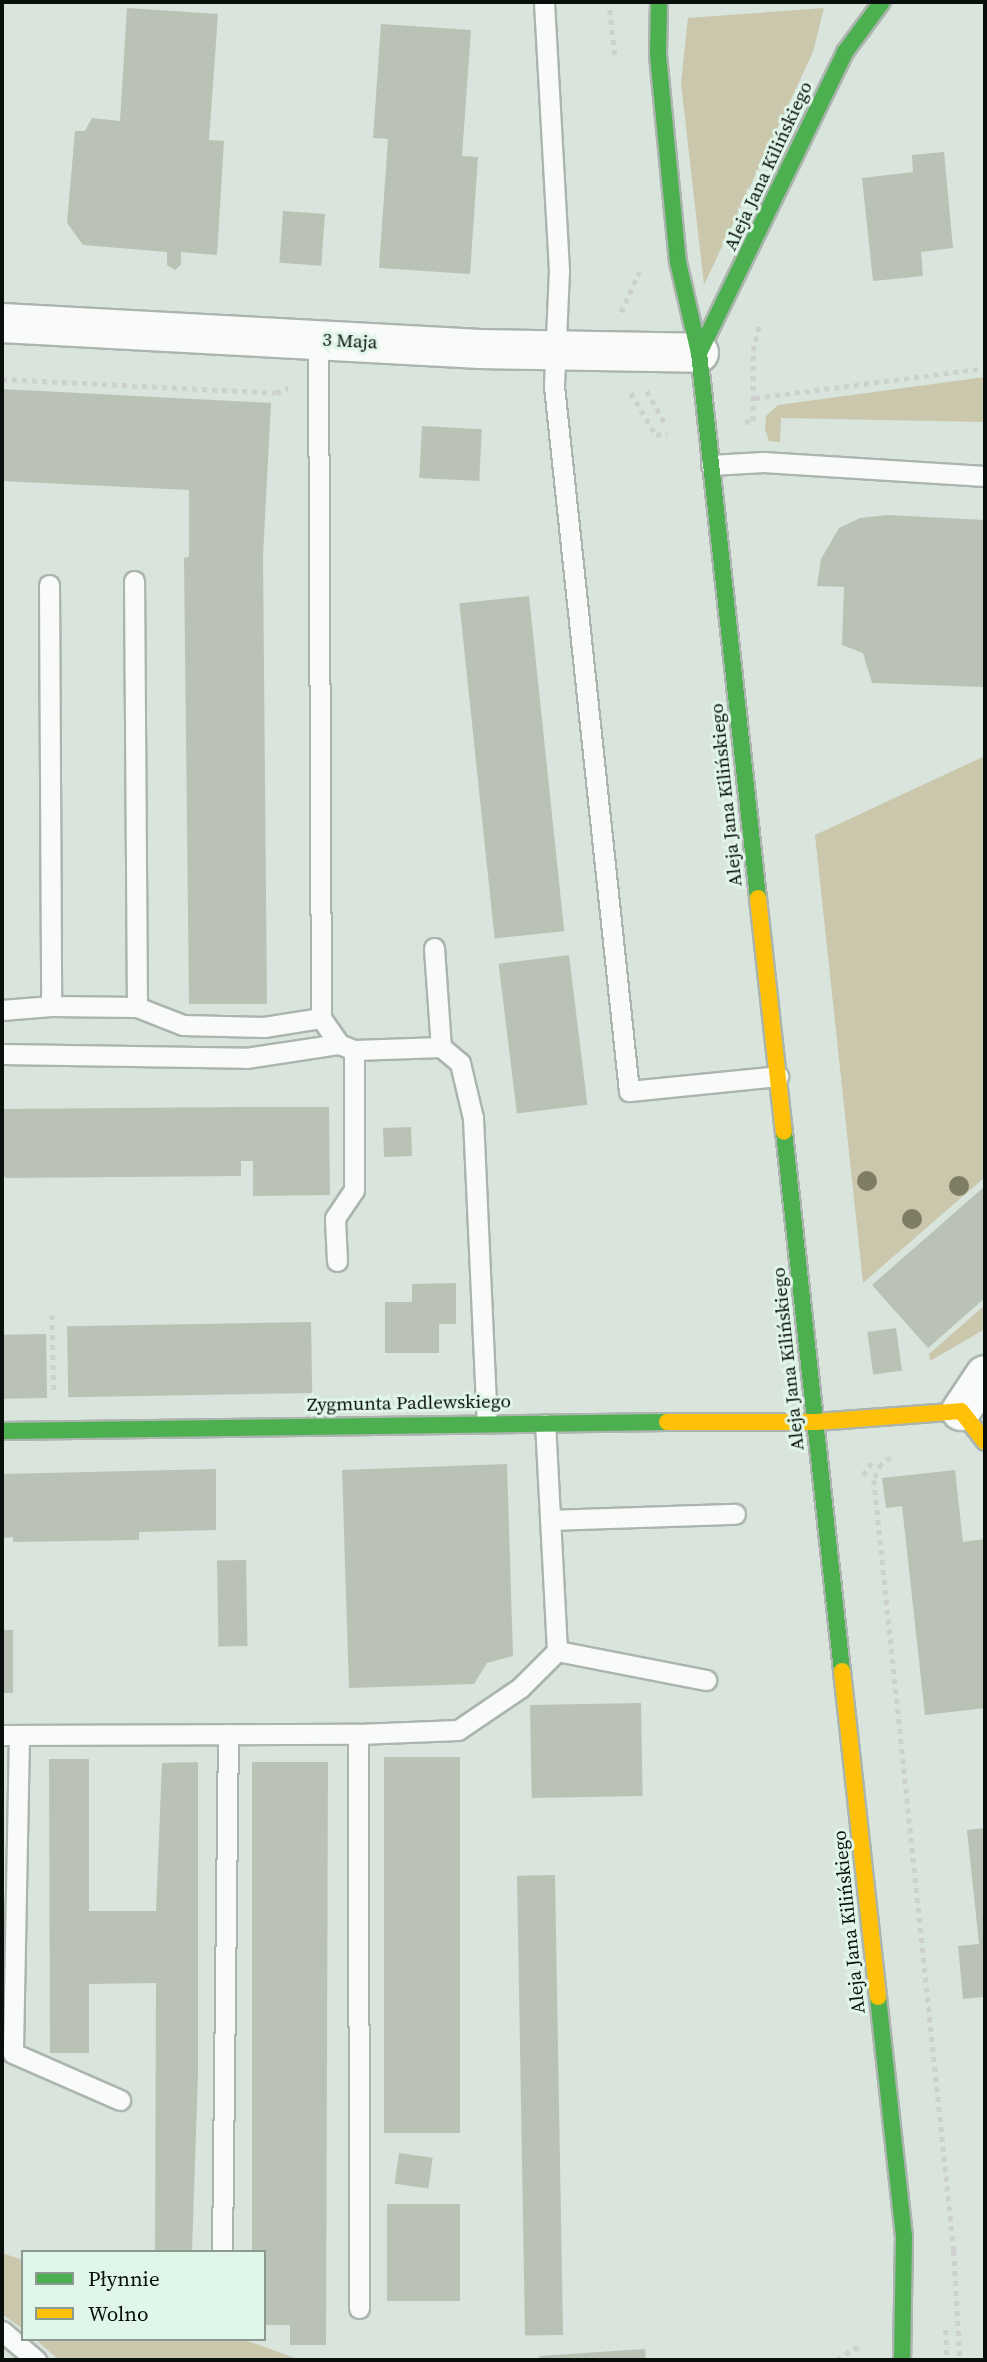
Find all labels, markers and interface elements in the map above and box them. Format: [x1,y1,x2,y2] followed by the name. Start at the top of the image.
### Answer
[719,78,817,254] street label: Aleja Jana Kilińskiego
[322,328,378,354] street label: 3 Maja
[705,702,747,888] street label: Aleja Jana Kilińskiego
[767,1266,809,1452] street label: Aleja Jana Kilińskiego
[307,1390,511,1416] street label: Zygmunta Padlewskiego
[828,1829,870,2015] street label: Aleja Jana Kilińskiego
[21,2250,266,2341] legend
[88,2264,160,2293] text: Płynnie
[88,2299,149,2328] text: Wolno

